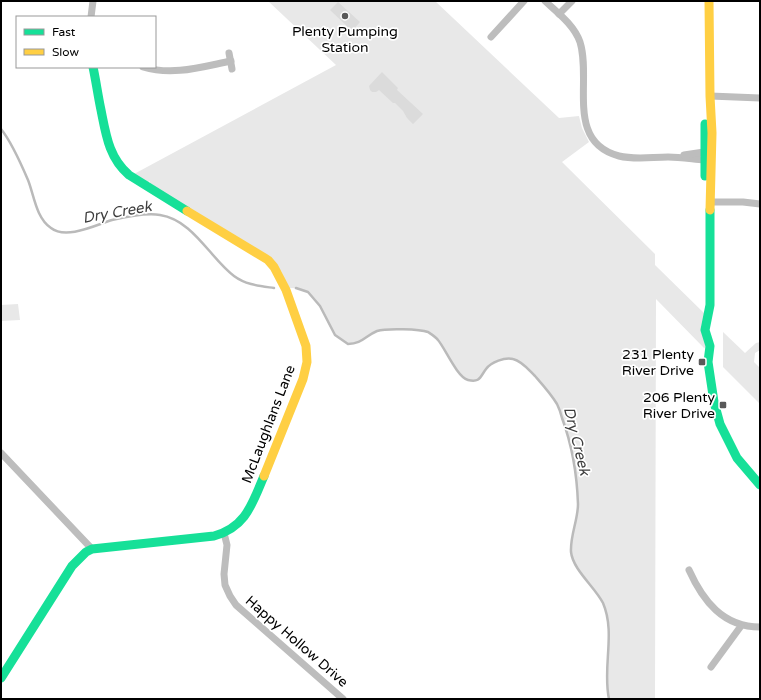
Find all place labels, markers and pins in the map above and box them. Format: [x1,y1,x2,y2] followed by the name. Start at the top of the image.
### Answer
[340,11,350,21] marker: Plenty Pumping Station
[292,23,398,56] place label: Plenty Pumping Station
[622,346,694,379] place label: 231 Plenty River Drive
[697,357,707,367] marker: 231 Plenty River Drive
[643,389,715,422] place label: 206 Plenty River Drive
[718,400,728,410] marker: 206 Plenty River Drive

